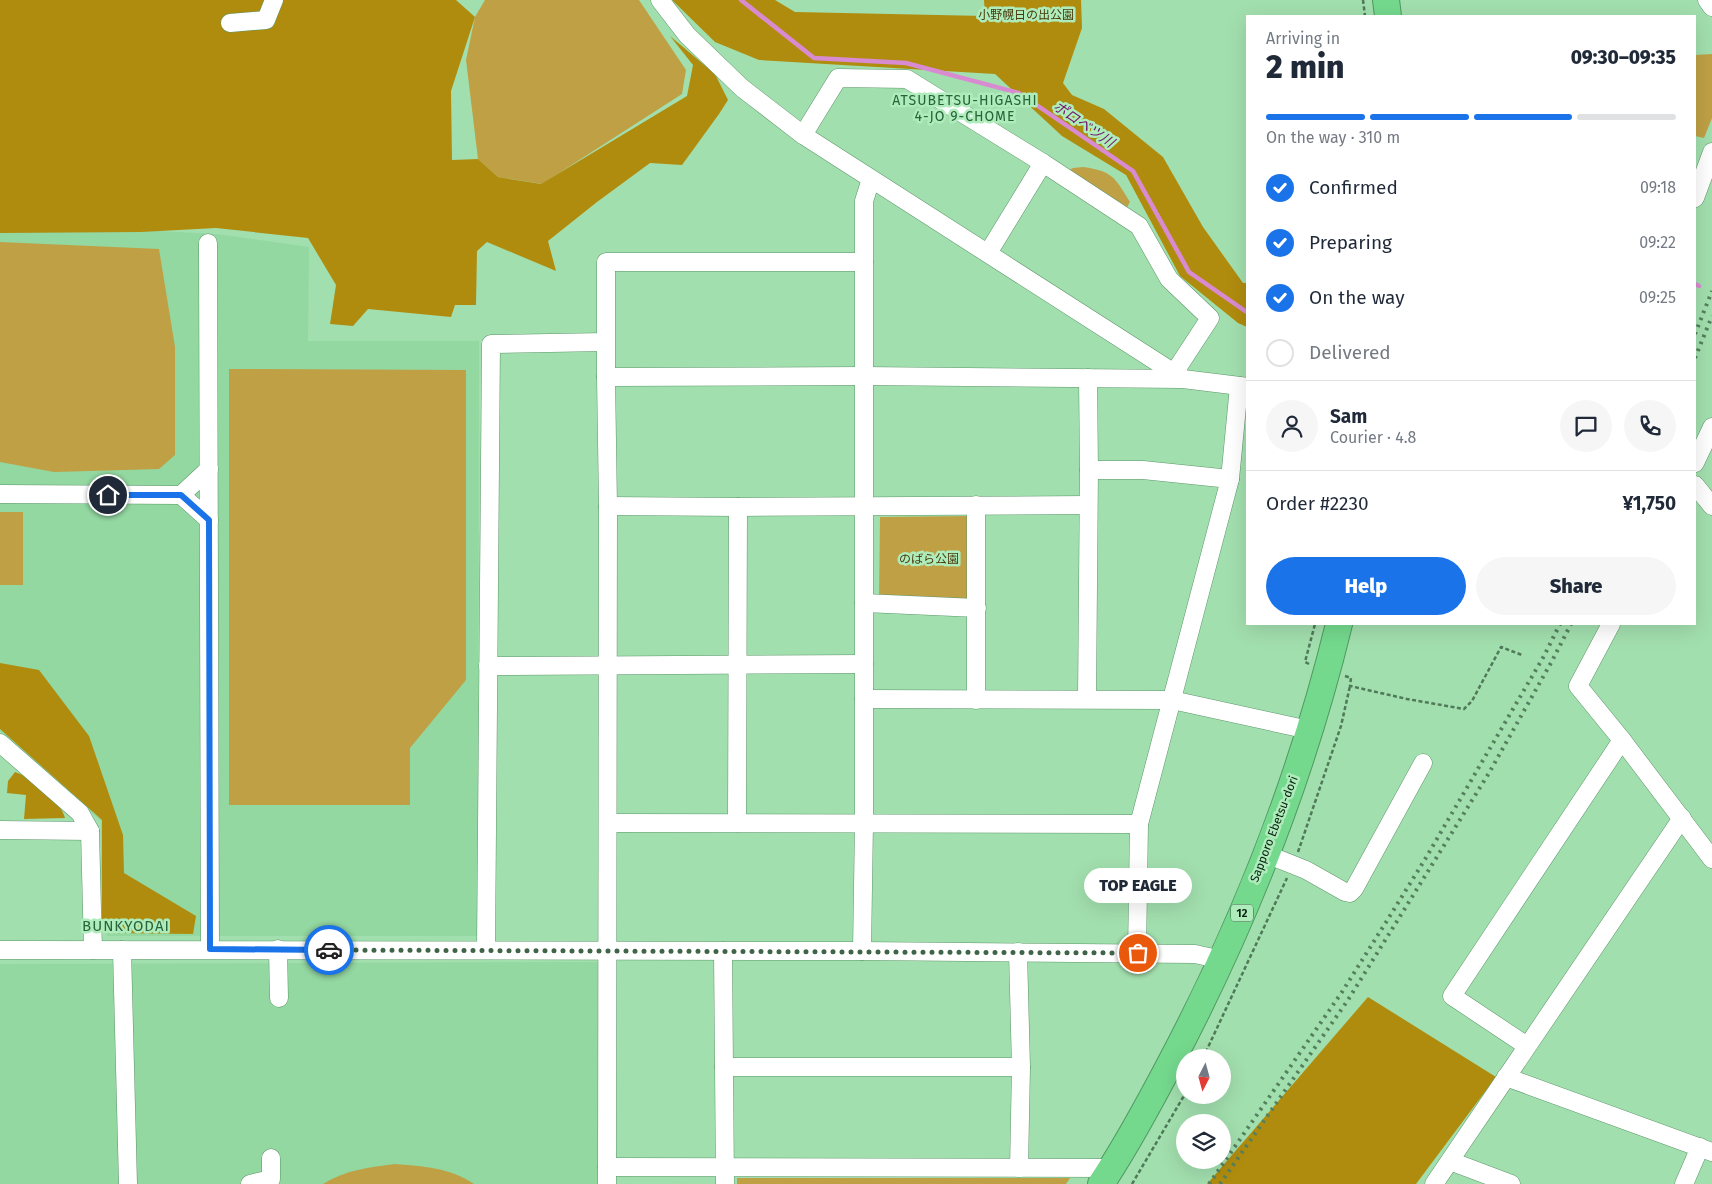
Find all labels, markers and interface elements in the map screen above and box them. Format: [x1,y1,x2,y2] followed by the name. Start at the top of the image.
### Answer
[978,8,1074,22] park label: 小野幌日の出公園
[1266,29,1340,48] text: Arriving in
[1571,46,1676,69] text: 09:30–09:35
[1266,48,1344,86] text: 2 min
[892,92,1038,125] district label: ATSUBETSU-HIGASHI 4-JO 9-CHOME
[1050,98,1119,152] water label: ポロベツ川
[1266,128,1400,147] text: On the way · 310 m
[1266,174,1294,202] icon: check
[1309,176,1398,199] text: Confirmed
[1640,178,1676,197] text: 09:18
[1266,229,1294,257] icon: check
[1309,231,1392,254] text: Preparing
[1639,233,1676,252] text: 09:22
[1266,284,1294,312] icon: check
[1309,286,1405,309] text: On the way
[1639,288,1676,307] text: 09:25
[1309,341,1391,364] text: Delivered
[1266,400,1318,452] button: person
[1560,400,1612,452] button: chat
[1624,400,1676,452] button: phone
[1330,405,1367,428] text: Sam
[1330,428,1416,447] text: Courier · 4.8
[87,474,129,516] pin
[94,481,122,509] icon: home
[1266,492,1369,515] text: Order #2230
[1622,492,1676,515] text: ¥1,750
[899,552,959,566] park label: のばら公園
[1266,557,1466,615] button: Help
[1476,557,1676,615] button: Share
[1247,774,1301,884] street label: Sapporo Ebetsu-dori
[1084,868,1192,903] callout: TOP EAGLE
[1099,876,1177,895] text: TOP EAGLE
[1231,904,1253,921] road number: 12
[82,917,170,935] district label: BUNKYODAI
[304,925,354,975] courier
[1117,932,1159,974] pin
[315,936,343,964] icon: car
[1124,939,1152,967] icon: bag
[1176,1049,1231,1104] north arrow
[1176,1049,1231,1169] map controls
[1176,1114,1231,1169] button: layers

